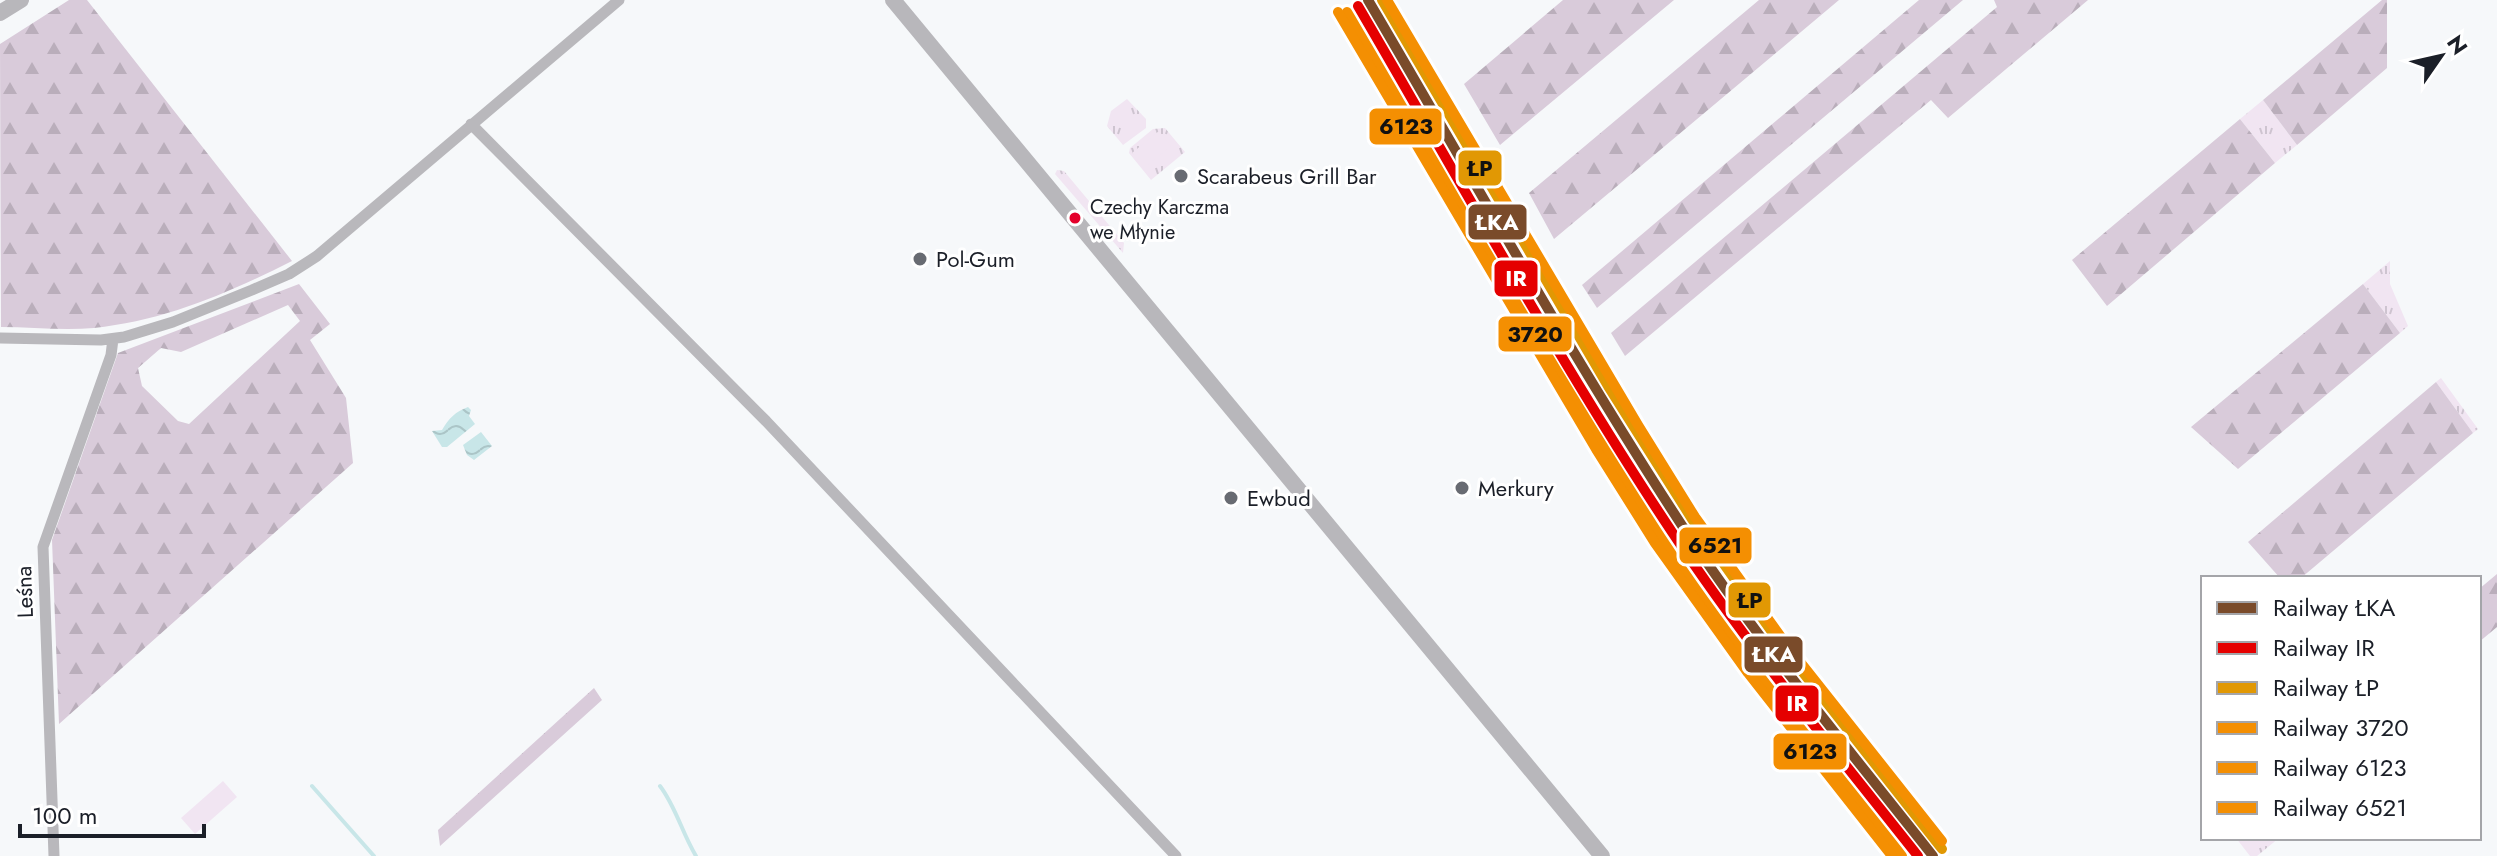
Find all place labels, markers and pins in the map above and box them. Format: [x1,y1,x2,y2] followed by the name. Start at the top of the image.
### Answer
[1197,160,1377,192] place label: Scarabeus Grill Bar
[1172,167,1190,185] marker: Scarabeus Grill Bar
[1090,193,1229,247] place label: Czechy Karczma we Młynie
[1067,210,1083,226] marker: Czechy Karczma we Młynie
[936,243,1015,275] place label: Pol-Gum
[911,250,929,268] marker: Pol-Gum
[1478,472,1554,504] place label: Merkury
[1453,479,1471,497] marker: Merkury
[1247,482,1311,514] place label: Ewbud
[1222,489,1240,507] marker: Ewbud

